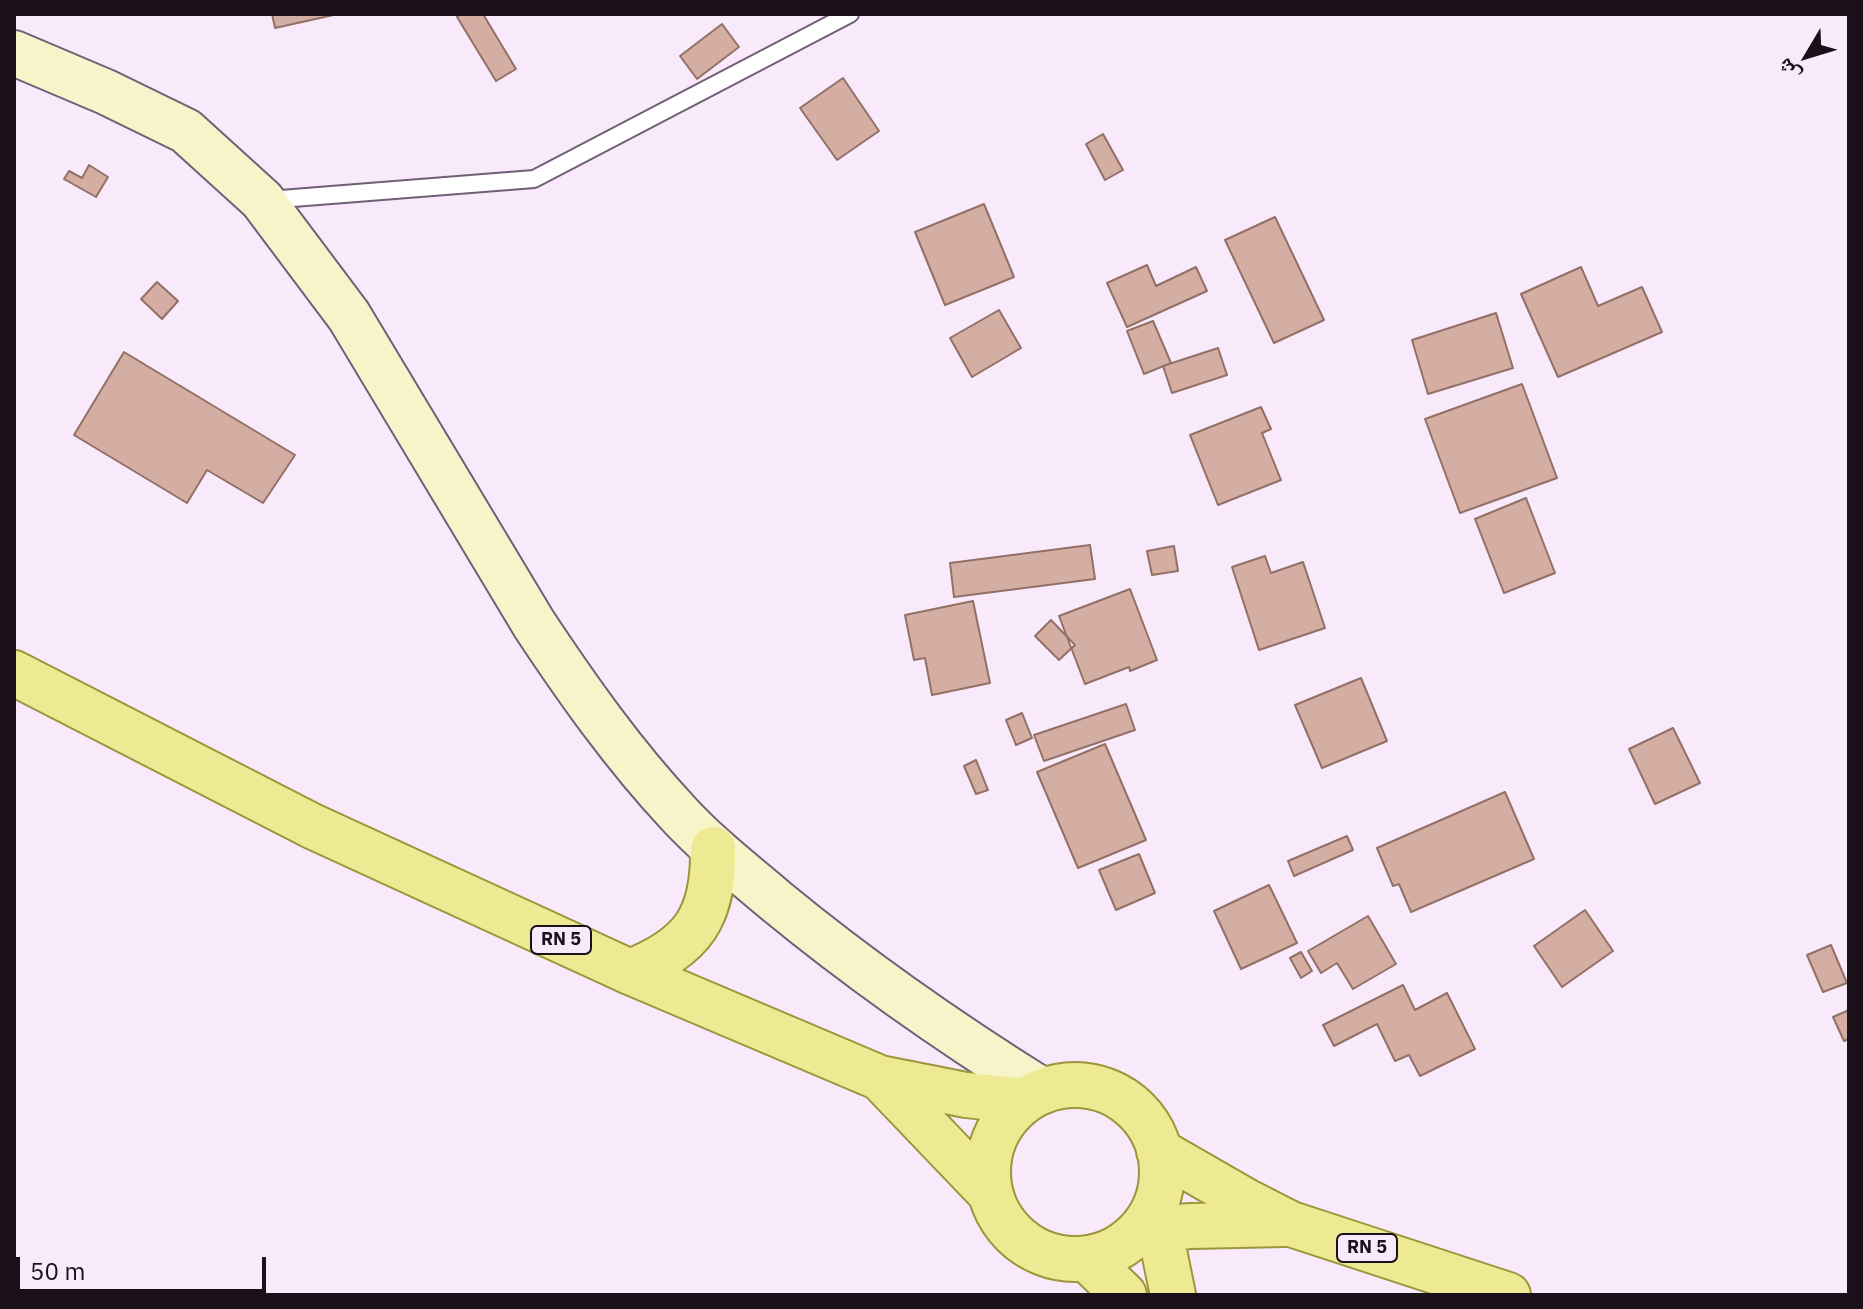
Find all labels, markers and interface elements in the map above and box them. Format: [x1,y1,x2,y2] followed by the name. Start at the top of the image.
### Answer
[1767,16,1847,96] north arrow
[1769,53,1806,89] text: ش
[531,926,591,954] road number: RN 5
[1337,1234,1397,1262] road number: RN 5
[20,1241,270,1291] scale bar
[30,1255,85,1287] text: 50 m

